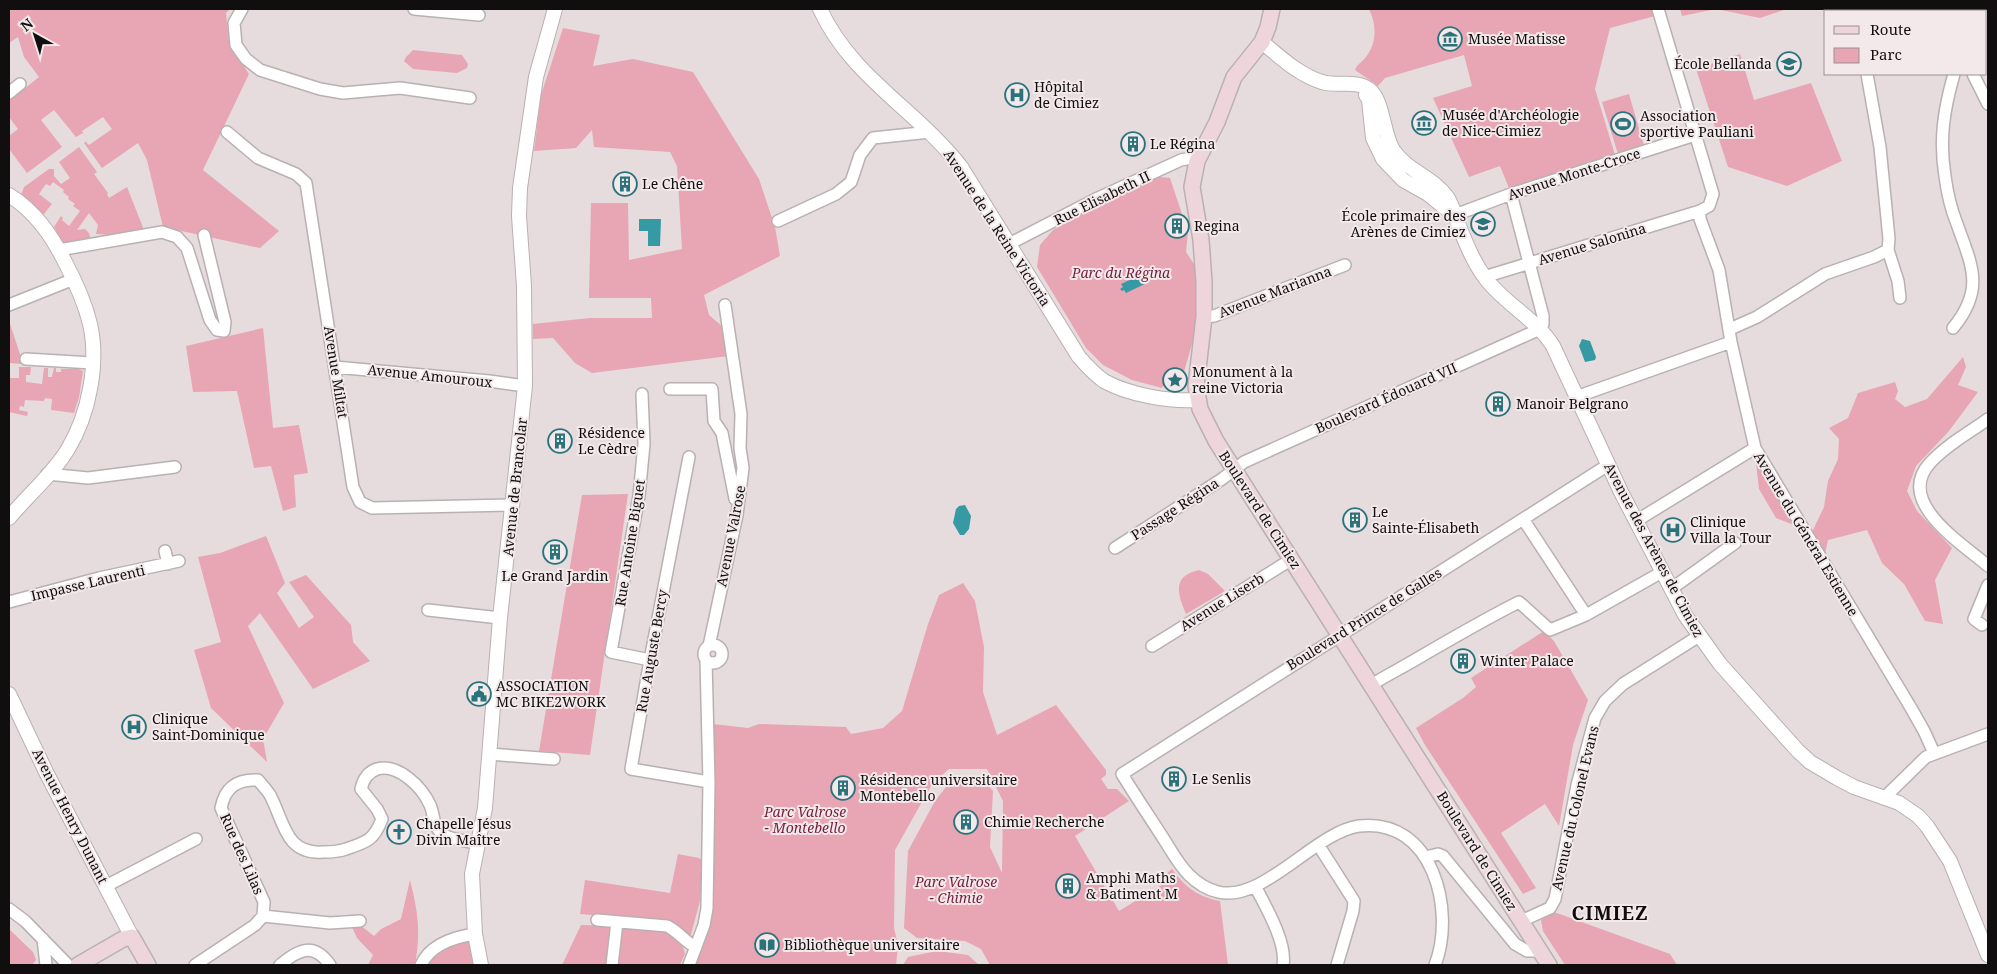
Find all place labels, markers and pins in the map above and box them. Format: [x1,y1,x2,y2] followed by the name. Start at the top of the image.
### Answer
[1437,26,1463,52] museum icon: Musée Matisse
[1468,29,1566,48] place label: Musée Matisse
[1776,51,1802,77] school or university icon: École Bellanda
[1674,54,1772,73] place label: École Bellanda
[1034,77,1099,112] place label: Hôpital de Cimiez
[1004,82,1030,108] hospital icon: Hôpital de Cimiez
[1442,105,1579,140] place label: Musée d'Archéologie de Nice-Cimiez
[1640,106,1754,141] place label: Association sportive Pauliani
[1411,110,1437,136] museum icon: Musée d'Archéologie de Nice-Cimiez
[1610,111,1636,137] sports icon: Association sportive Pauliani
[1120,131,1146,157] building icon: Le Régina
[1150,134,1216,153] place label: Le Régina
[612,171,638,197] building icon: Le Chêne
[642,174,703,193] place label: Le Chêne
[1341,206,1466,241] place label: École primaire des Arènes de Cimiez
[1470,211,1496,237] school or university icon: École primaire des Arènes de Cimiez
[1164,213,1190,239] building icon: Regina
[1194,216,1240,235] place label: Regina
[1192,362,1293,397] place label: Monument à la reine Victoria
[1162,367,1188,393] place icon: Monument à la reine Victoria
[1485,391,1511,417] building icon: Manoir Belgrano
[1516,394,1629,413] place label: Manoir Belgrano
[578,423,645,458] place label: Résidence Le Cèdre
[547,428,573,454] building icon: Résidence Le Cèdre
[1372,502,1480,537] place label: Le Sainte-Élisabeth
[1342,507,1368,533] building icon: Le Sainte-Élisabeth
[1690,512,1772,547] place label: Clinique Villa la Tour
[1660,517,1686,543] hospital icon: Clinique Villa la Tour
[542,539,568,565] building icon: Le Grand Jardin
[502,566,608,585] place label: Le Grand Jardin
[1450,648,1476,674] building icon: Winter Palace
[1480,651,1574,670] place label: Winter Palace
[496,676,606,711] place label: ASSOCIATION MC BIKE2WORK
[466,681,492,707] public building icon: ASSOCIATION MC BIKE2WORK
[152,709,265,744] place label: Clinique Saint-Dominique
[121,714,147,740] hospital icon: Clinique Saint-Dominique
[1161,766,1187,792] building icon: Le Senlis
[1192,769,1251,788] place label: Le Senlis
[860,770,1017,805] place label: Résidence universitaire Montebello
[830,775,856,801] building icon: Résidence universitaire Montebello
[953,809,979,835] building icon: Chimie Recherche
[984,812,1105,831] place label: Chimie Recherche
[416,814,511,849] place label: Chapelle Jésus Divin Maître
[386,819,412,845] church icon: Chapelle Jésus Divin Maître
[1086,868,1178,903] place label: Amphi Maths & Batiment M
[1055,873,1081,899] building icon: Amphi Maths & Batiment M
[754,932,780,958] library icon: Bibliothèque universitaire
[784,935,960,954] place label: Bibliothèque universitaire

